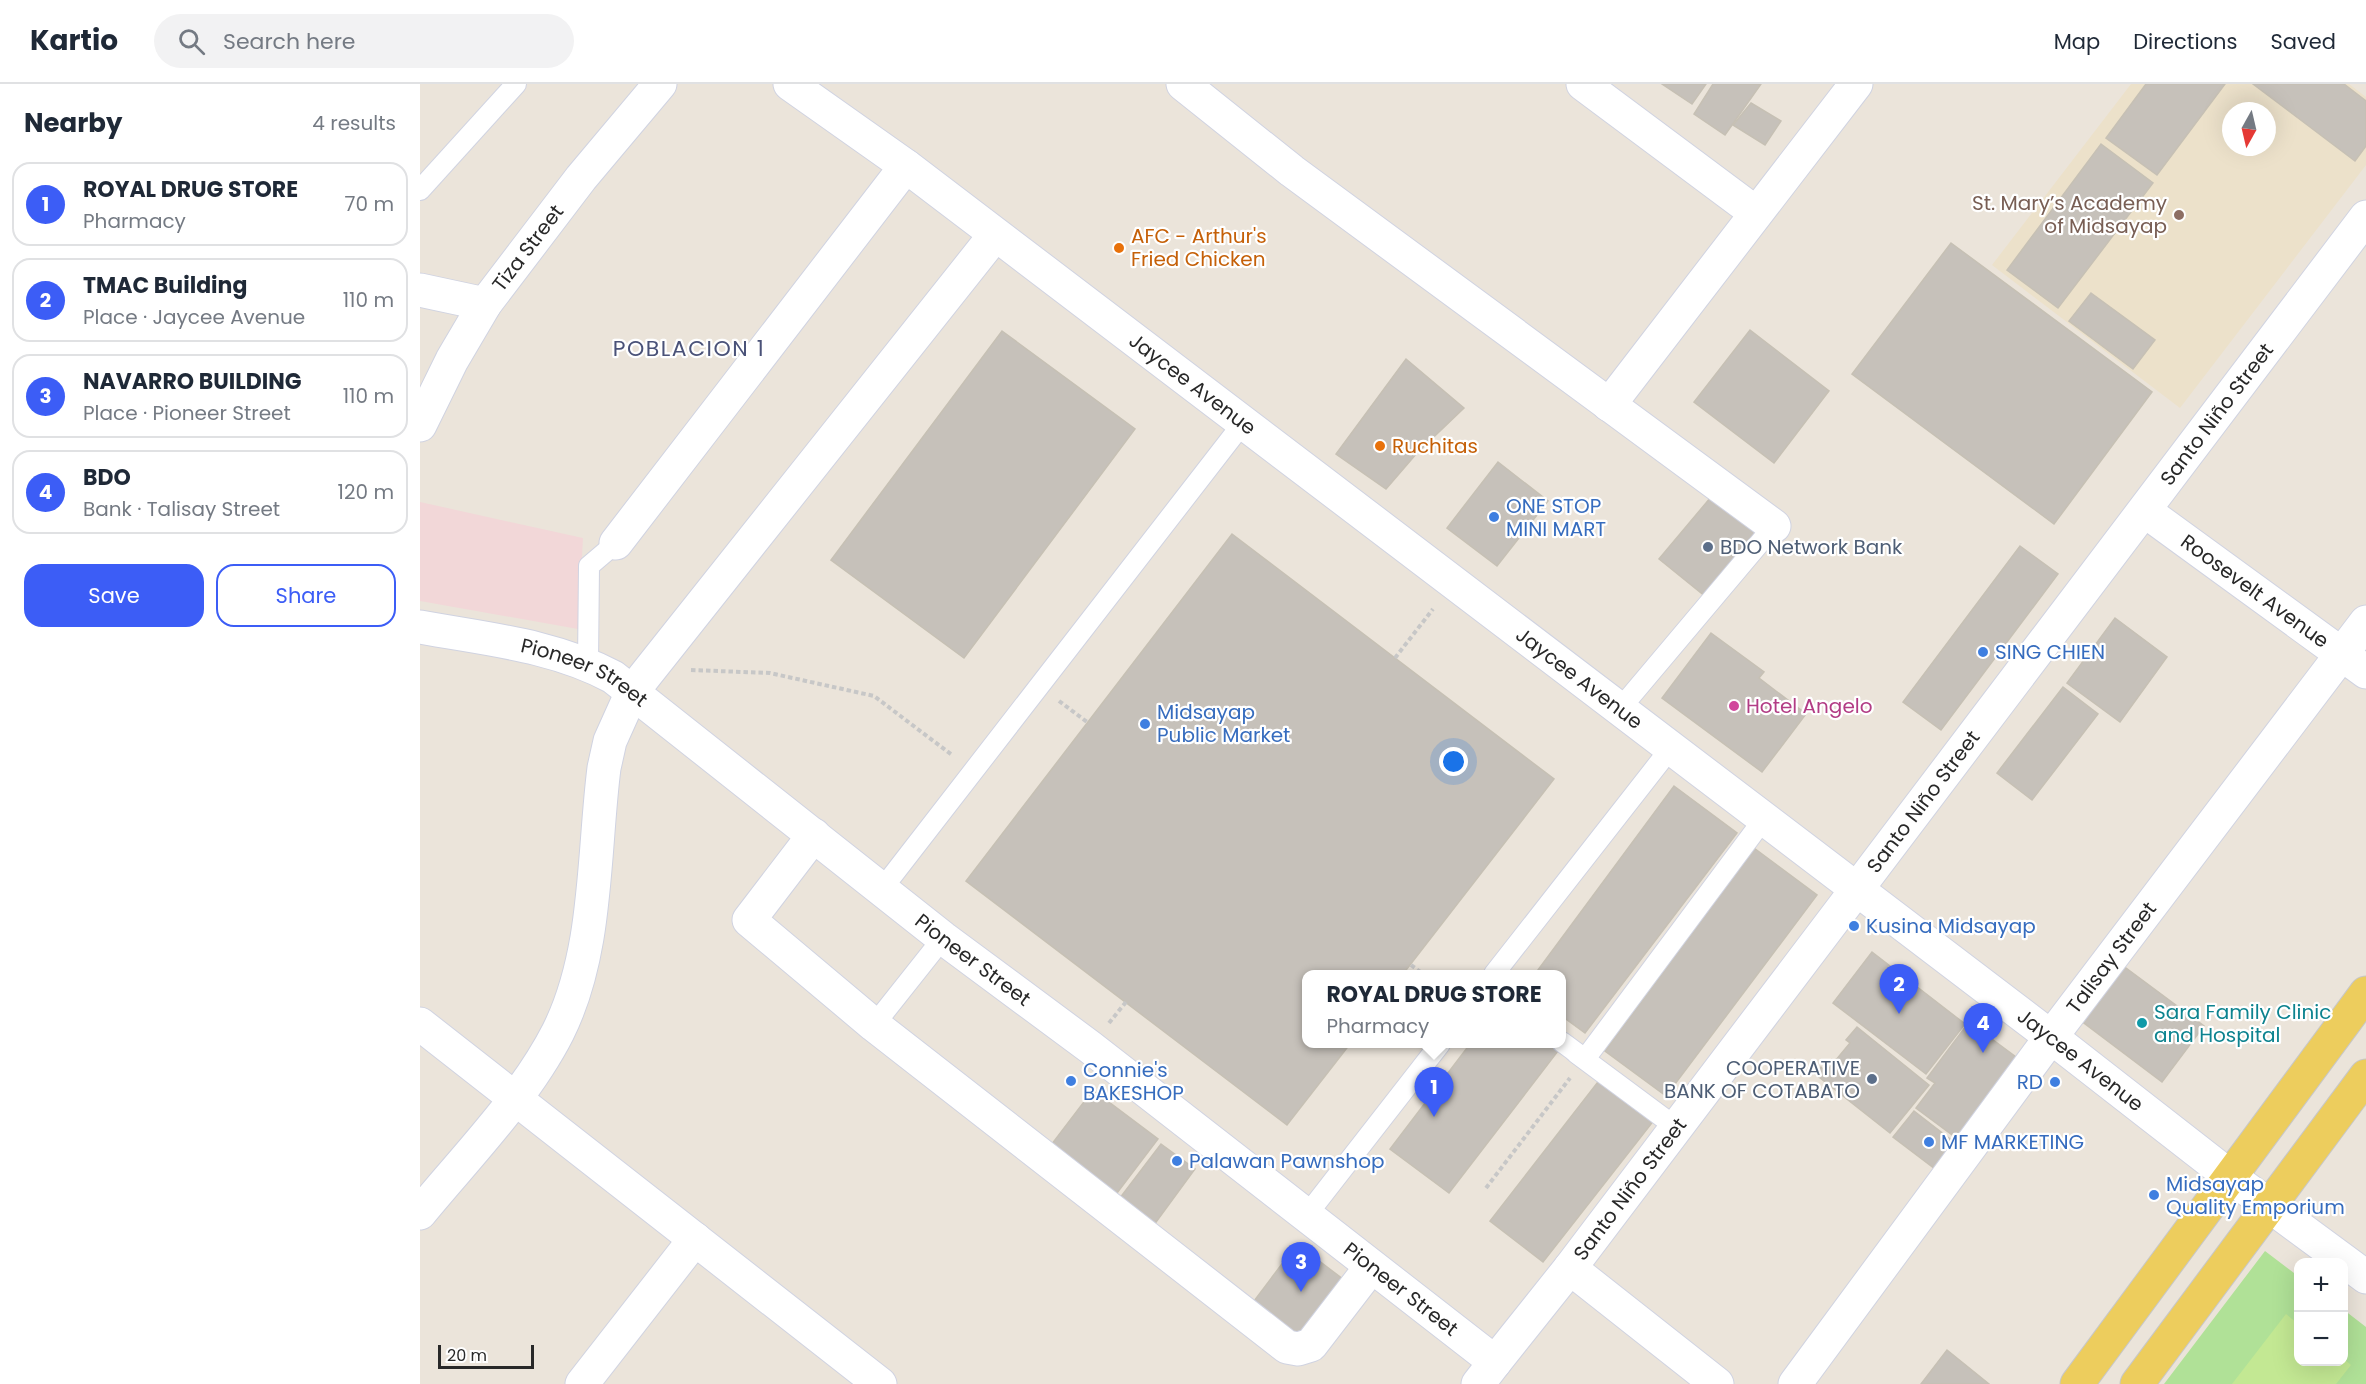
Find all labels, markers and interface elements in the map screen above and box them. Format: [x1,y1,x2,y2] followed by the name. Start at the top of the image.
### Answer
[154,14,574,68] search box
[30,21,118,60] text: Kartio
[175,25,208,58] icon: search
[223,26,356,57] text: Search here
[2054,27,2100,56] text: Map
[2133,27,2237,56] text: Directions
[2270,27,2336,56] text: Saved
[2222,102,2276,156] north arrow
[24,105,122,141] text: Nearby
[312,109,396,137] text: 4 results
[83,174,298,205] text: ROYAL DRUG STORE
[1972,189,2167,240] place label: St. Mary’s Academy of Midsayap
[42,190,49,218] text: 1
[345,190,394,218] text: 70 m
[486,199,570,297] street label: Tiza Street
[83,207,186,235] text: Pharmacy
[2172,208,2186,222] marker: St. Mary’s Academy of Midsayap
[1131,222,1267,273] place label: AFC - Arthur's Fried Chicken
[1112,241,1126,255] marker: AFC - Arthur's Fried Chicken
[83,270,247,301] text: TMAC Building
[40,286,51,314] text: 2
[343,286,394,314] text: 110 m
[83,303,305,331] text: Place · Jaycee Avenue
[1123,327,1262,441] street label: Jaycee Avenue
[613,333,765,364] district label: POBLACION 1
[2154,337,2280,491] street label: Santo Niño Street
[83,366,301,397] text: NAVARRO BUILDING
[39,382,52,410] text: 3
[343,382,394,410] text: 110 m
[83,399,291,427] text: Place · Pioneer Street
[1392,432,1478,460] place label: Ruchitas
[1373,439,1387,453] marker: Ruchitas
[83,462,131,493] text: BDO
[39,478,52,506] text: 4
[338,478,394,506] text: 120 m
[1506,492,1606,543] place label: ONE STOP MINI MART
[83,495,280,523] text: Bank · Talisay Street
[1487,510,1501,524] marker: ONE STOP MINI MART
[2175,528,2335,655] street label: Roosevelt Avenue
[1720,533,1903,561] place label: BDO Network Bank
[1701,540,1715,554] marker: BDO Network Bank
[24,564,204,627] button: Save
[216,564,396,627] button: Share
[1510,621,1649,736] street label: Jaycee Avenue
[518,631,654,713] street label: Pioneer Street
[1995,638,2105,666] place label: SING CHIEN
[1976,645,1990,659] marker: SING CHIEN
[1746,692,1873,720] place label: Hotel Angelo
[1157,698,1290,749] place label: Midsayap Public Market
[1727,699,1741,713] marker: Hotel Angelo
[1138,717,1152,731] marker: Midsayap Public Market
[1860,725,1986,879] street label: Santo Niño Street
[1439,747,1468,776] your location
[2060,896,2163,1019] street label: Talisay Street
[909,907,1037,1012] street label: Pioneer Street
[1866,912,2036,940] place label: Kusina Midsayap
[1847,919,1861,933] marker: Kusina Midsayap
[1880,964,1918,1014] pin: 2
[1302,970,1566,1048] popup
[1326,979,1542,1010] text: ROYAL DRUG STORE
[2154,998,2331,1049] place label: Sara Family Clinic and Hospital
[2011,1002,2149,1118] street label: Jaycee Avenue
[1964,1004,2002,1053] pin: 4
[1326,1012,1429,1040] text: Pharmacy
[2135,1016,2149,1030] marker: Sara Family Clinic and Hospital
[1664,1054,1860,1105] place label: COOPERATIVE BANK OF COTABATO
[1083,1056,1184,1107] place label: Connie's BAKESHOP
[1414,1068,1454,1117] pin: 1
[2017,1068,2043,1096] place label: RD
[1865,1072,1879,1086] marker: COOPERATIVE BANK OF COTABATO
[1064,1074,1078,1088] marker: Connie's BAKESHOP
[2048,1075,2062,1089] marker: RD
[1567,1112,1693,1266] street label: Santo Niño Street
[1941,1128,2084,1156] place label: MF MARKETING
[1922,1135,1936,1149] marker: MF MARKETING
[1189,1147,1384,1175] place label: Palawan Pawnshop
[1170,1154,1184,1168] marker: Palawan Pawnshop
[2166,1170,2345,1221] place label: Midsayap Quality Emporium
[2147,1188,2161,1202] marker: Midsayap Quality Emporium
[1338,1235,1464,1342] street label: Pioneer Street
[1282,1242,1320,1292] pin: 3
[2294,1258,2348,1366] map controls
[2294,1258,2348,1312] button: +
[2294,1312,2348,1366] button: −
[438,1342,534,1370] scale bar
[447,1344,487,1367] text: 20 m

